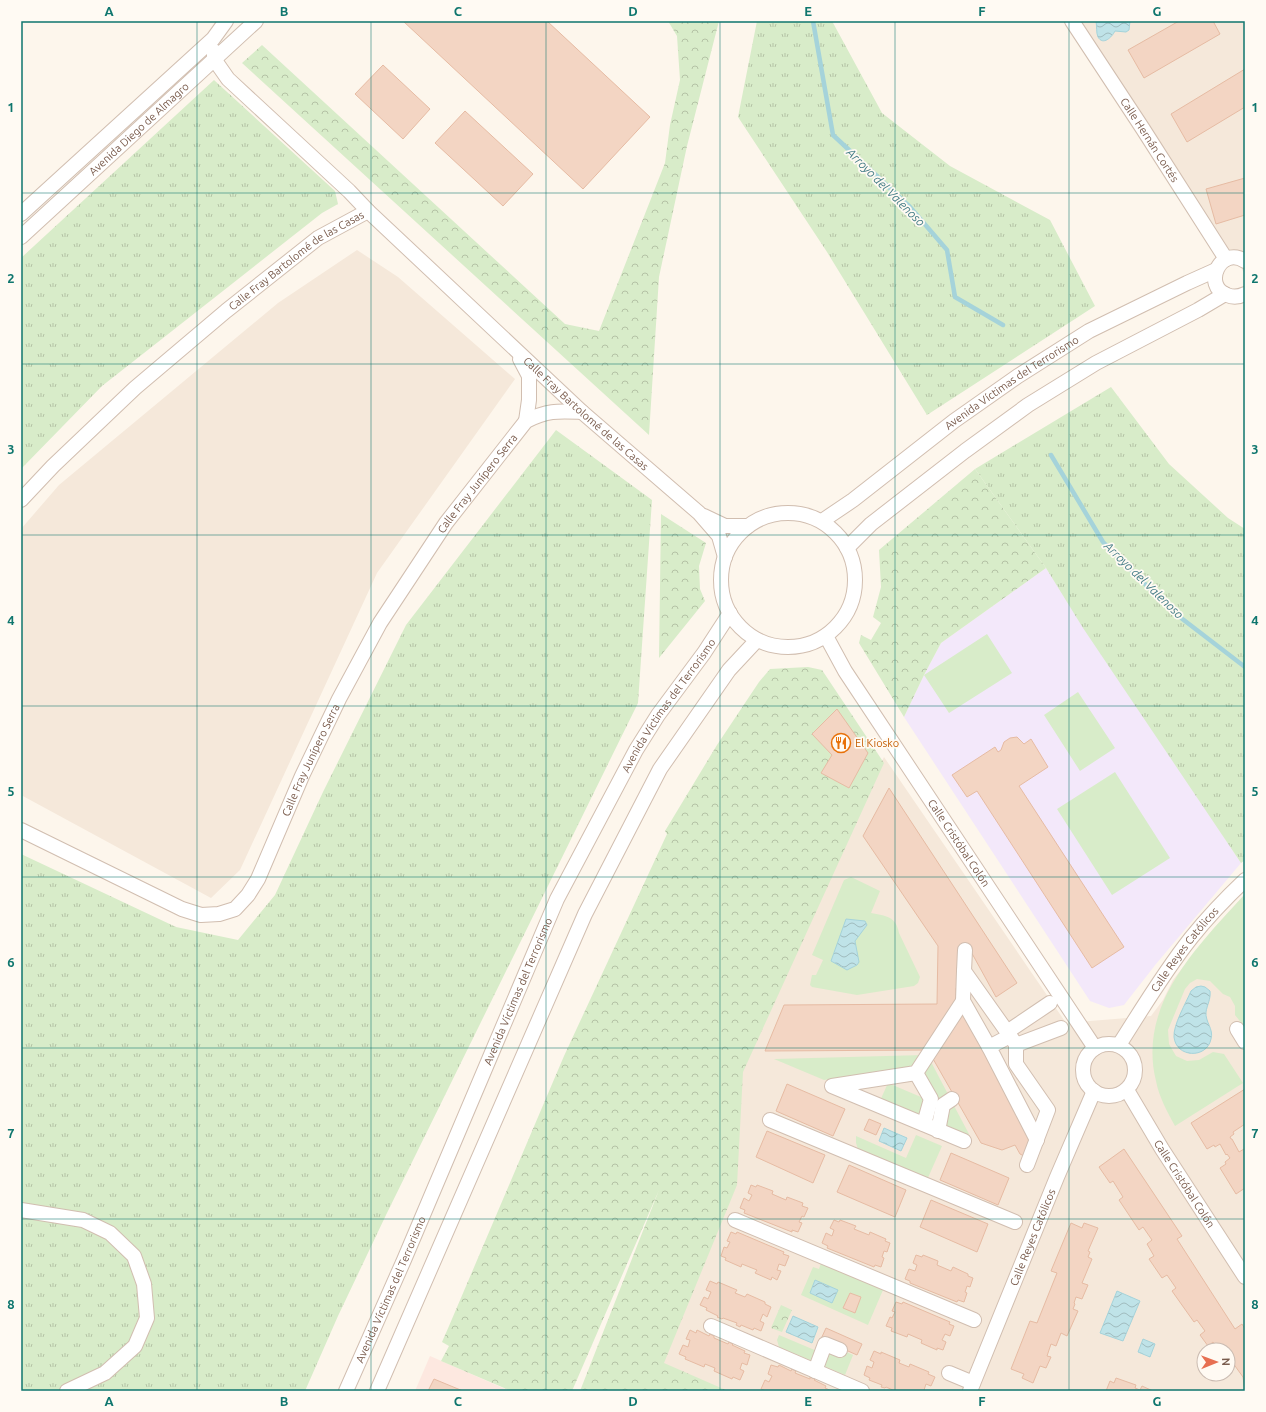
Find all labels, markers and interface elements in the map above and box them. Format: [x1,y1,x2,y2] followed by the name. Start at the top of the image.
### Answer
[104,4,114,18] text: A
[280,4,289,18] text: B
[454,4,463,18] text: C
[628,4,638,18] text: D
[804,4,812,18] text: E
[978,4,986,18] text: F
[1153,4,1162,18] text: G
[86,80,191,177] street label: Avenida Diego de Almagro
[1118,95,1181,184] street label: Calle Hernán Cortés
[7,100,15,114] text: 1
[1251,100,1259,114] text: 1
[844,145,928,229] water label: Arroyo del Valenoso
[226,208,366,313] street label: Calle Fray Bartolomé de las Casas
[7,271,15,285] text: 2
[1251,271,1259,285] text: 2
[942,333,1081,432] street label: Avenida Víctimas del Terrorismo
[521,354,651,473] street label: Calle Fray Bartolomé de las Casas
[435,432,520,535] street label: Calle Fray Junípero Serra
[7,442,15,456] text: 3
[1251,442,1259,456] text: 3
[1101,538,1186,621] water label: Arroyo del Valenoso
[7,613,15,627] text: 4
[1251,613,1259,627] text: 4
[619,636,718,774] street label: Avenida Víctimas del Terrorismo
[280,702,342,818] street label: Calle Fray Junípero Serra
[830,732,852,754] restaurant icon: El Kiosko
[855,737,899,749] place label: El Kiosko
[7,784,15,798] text: 5
[1251,784,1259,798] text: 5
[926,797,992,889] street label: Calle Cristóbal Colón
[1148,905,1221,994] street label: Calle Reyes Católicos
[481,916,554,1067] street label: Avenida Víctimas del Terrorismo
[7,955,15,969] text: 6
[1251,955,1259,969] text: 6
[7,1126,15,1140] text: 7
[1251,1126,1259,1140] text: 7
[1152,1138,1217,1230] street label: Calle Cristóbal Colón
[1007,1187,1058,1287] street label: Calle Reyes Católicos
[353,1214,428,1364] street label: Avenida Víctimas del Terrorismo
[7,1297,15,1311] text: 8
[1251,1297,1259,1311] text: 8
[1196,1342,1236,1382] north arrow
[1220,1358,1232,1366] text: N
[104,1394,114,1408] text: A
[280,1394,289,1408] text: B
[454,1394,463,1408] text: C
[628,1394,638,1408] text: D
[804,1394,812,1408] text: E
[978,1394,986,1408] text: F
[1153,1394,1162,1408] text: G

